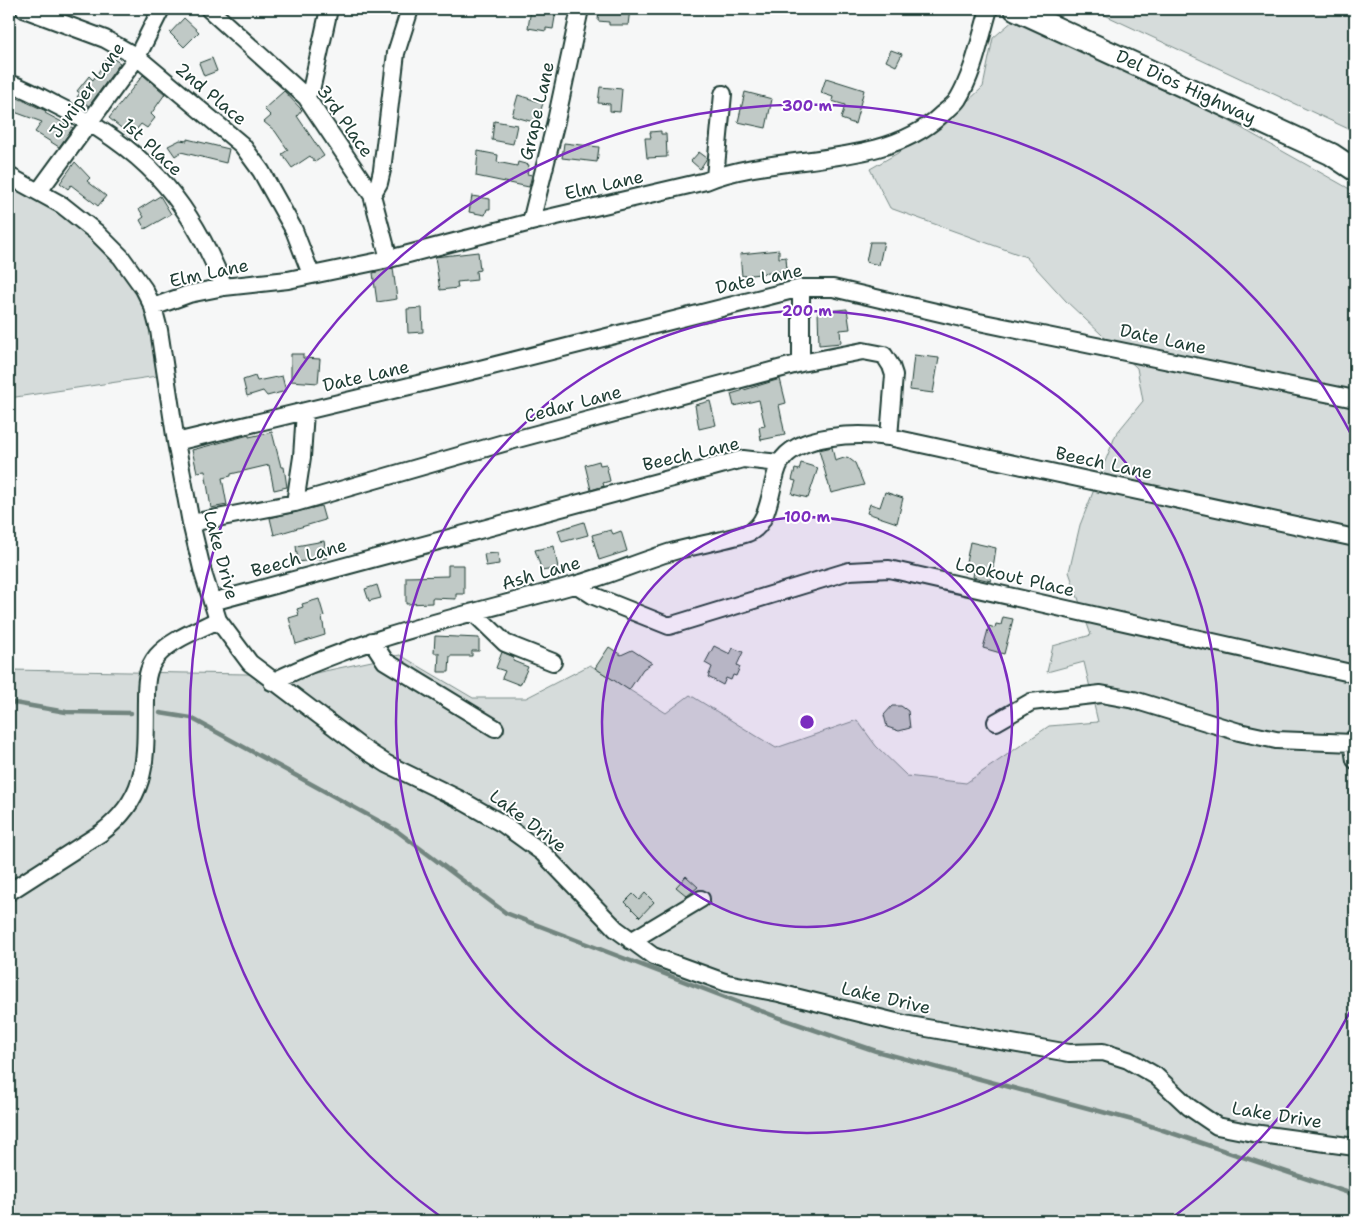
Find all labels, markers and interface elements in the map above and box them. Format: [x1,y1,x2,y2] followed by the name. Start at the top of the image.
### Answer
[44,37,130,143] street label: Juniper Lane
[1112,44,1260,130] street label: Del Dios Highway
[170,57,252,131] street label: 2nd Place
[514,59,560,163] street label: Grape Lane
[311,80,379,162] street label: 3rd Place
[782,96,832,116] text: 300 m
[116,113,188,181] street label: 1st Place
[562,164,646,206] street label: Elm Lane
[167,253,251,293] street label: Elm Lane
[713,258,805,300] street label: Date Lane
[782,301,832,321] text: 200 m
[1117,318,1209,360] street label: Date Lane
[320,354,412,398] street label: Date Lane
[522,380,624,428] street label: Cedar Lane
[640,431,742,477] street label: Beech Lane
[1053,441,1155,485] street label: Beech Lane
[784,507,830,527] text: 100 m
[198,508,244,602] street label: Lake Drive
[248,533,350,583] street label: Beech Lane
[499,550,583,596] street label: Ash Lane
[953,552,1077,602] street label: Lookout Place
[798,713,816,731] centre of rings
[484,784,572,858] street label: Lake Drive
[839,976,933,1020] street label: Lake Drive
[1230,1096,1324,1134] street label: Lake Drive

